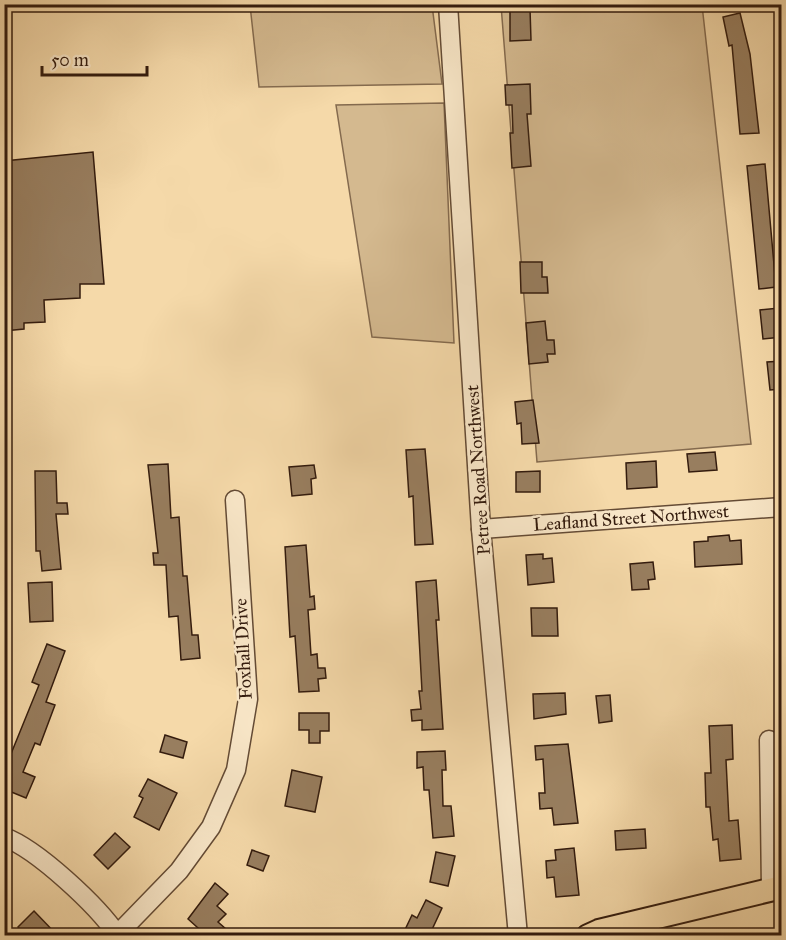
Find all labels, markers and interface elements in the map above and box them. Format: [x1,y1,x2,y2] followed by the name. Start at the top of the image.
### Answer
[42,39,147,77] scale bar
[51,49,89,71] text: 50 m
[461,384,495,556] street label: Petree Road Northwest
[532,500,730,536] street label: Leafland Street Northwest
[229,598,257,700] street label: Foxhall Drive

